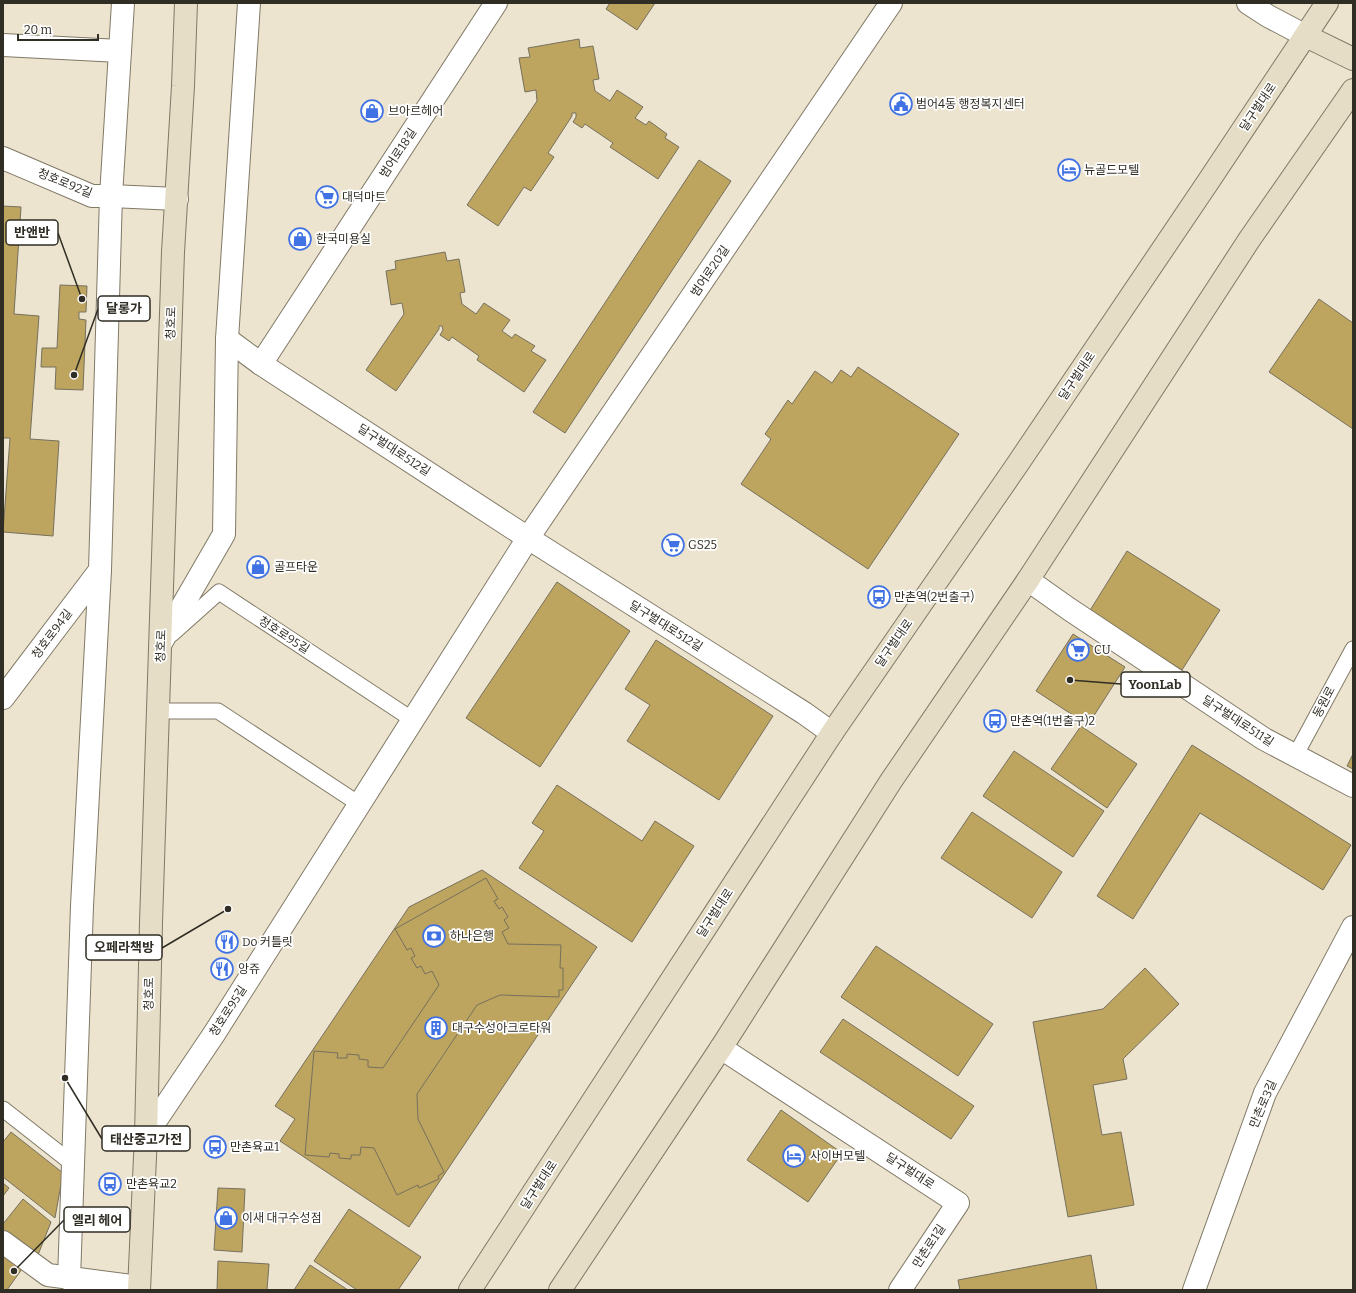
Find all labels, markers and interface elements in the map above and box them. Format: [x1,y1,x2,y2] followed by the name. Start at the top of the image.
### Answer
[18,16,98,42] scale bar
[24,23,53,37] text: 20 m
[1237,80,1279,134] street label: 달구벌대로
[888,91,914,117] public building icon: 범어4동 행정복지센터
[916,97,1025,111] place label: 범어4동 행정복지센터
[359,98,385,124] shop icon: 브아르헤어
[388,104,443,118] place label: 브아르헤어
[377,126,419,180] street label: 범어로18길
[1056,157,1082,183] hotel icon: 뉴골드모텔
[1084,163,1139,177] place label: 뉴골드모텔
[36,166,94,200] street label: 청호로92길
[314,184,340,210] supermarket icon: 대덕마트
[342,190,386,204] place label: 대덕마트
[6,220,58,245] callout: 반앤반
[14,225,50,240] text: 반앤반
[287,226,313,252] shop icon: 한국미용실
[316,232,371,246] place label: 한국미용실
[688,243,732,299] street label: 범어로20길
[98,296,150,321] callout: 달롱가
[106,301,142,316] text: 달롱가
[163,306,179,340] street label: 청호로
[1056,349,1098,403] street label: 달구벌대로
[355,421,433,479] street label: 달구벌대로512길
[660,532,686,558] supermarket icon: GS25
[688,538,717,552] place label: GS25
[245,554,271,580] shop icon: 골프타운
[274,560,318,574] place label: 골프타운
[866,584,892,610] bus stop icon: 만촌역(2번출구)
[894,589,974,604] place label: 만촌역(2번출구)
[627,598,705,654] street label: 달구벌대로512길
[29,607,75,661] street label: 청호로94길
[256,613,312,657] street label: 청호로95길
[872,616,916,670] street label: 달구벌대로
[153,629,169,663] street label: 청호로
[1065,637,1091,663] supermarket icon: CU
[1094,643,1111,657] place label: CU
[1121,672,1190,697] callout: YoonLab
[1128,677,1182,692] text: YoonLab
[1310,684,1338,720] street label: 동원로
[1200,693,1276,749] street label: 달구벌대로511길
[982,708,1008,734] bus stop icon: 만촌역(1번출구)2
[1010,713,1095,728] place label: 만촌역(1번출구)2
[694,886,736,940] street label: 달구벌대로
[421,923,447,949] bank icon: 하나은행
[214,929,240,955] restaurant icon: Do 커틀릿
[450,929,494,943] place label: 하나은행
[86,935,162,960] callout: 오페라책방
[242,935,293,949] place label: Do 커틀릿
[94,940,154,955] text: 오페라책방
[209,956,235,982] restaurant icon: 앙쥬
[238,962,260,976] place label: 앙쥬
[142,977,156,1011] street label: 청호로
[206,983,250,1039] street label: 청호로95길
[423,1015,449,1041] building icon: 대구수성아크로타워
[452,1021,551,1035] place label: 대구수성아크로타워
[1247,1078,1279,1130] street label: 만촌로3길
[102,1126,190,1151] callout: 태산중고가전
[110,1132,182,1147] text: 태산중고가전
[202,1134,228,1160] bus stop icon: 만촌육교1
[230,1140,279,1154] place label: 만촌육교1
[781,1143,807,1169] hotel icon: 사이버모텔
[810,1149,865,1163] place label: 사이버모텔
[883,1150,937,1192] street label: 달구벌대로
[518,1158,560,1212] street label: 달구벌대로
[97,1171,123,1197] bus stop icon: 만촌육교2
[126,1177,177,1191] place label: 만촌육교2
[213,1205,239,1231] shop icon: 이새 대구수성점
[64,1207,130,1232] callout: 엘리 헤어
[242,1211,322,1225] place label: 이새 대구수성점
[72,1213,122,1228] text: 엘리 헤어
[910,1222,948,1270] street label: 만촌로1길

